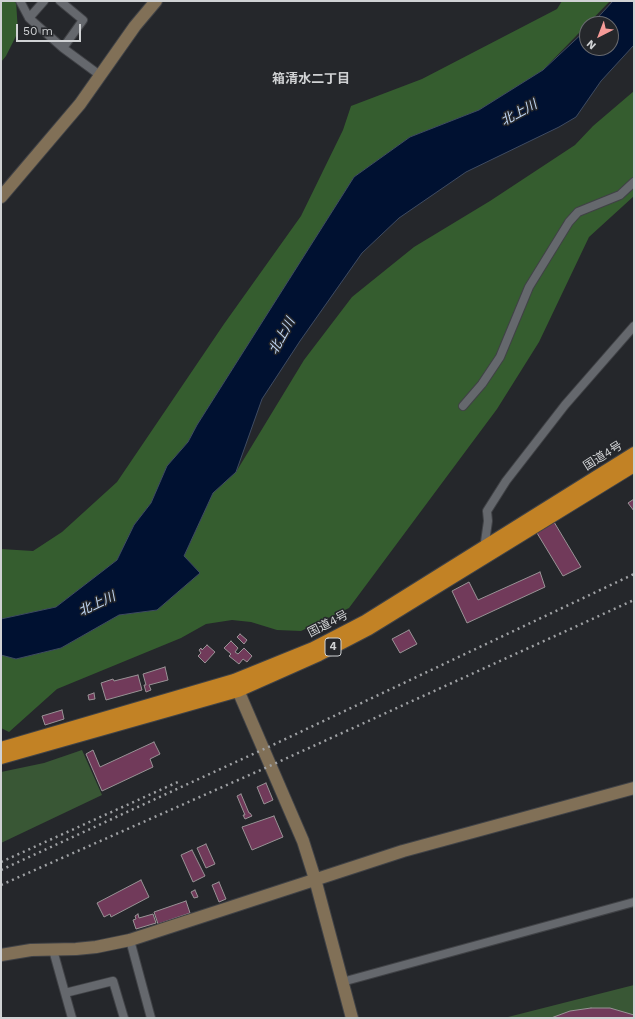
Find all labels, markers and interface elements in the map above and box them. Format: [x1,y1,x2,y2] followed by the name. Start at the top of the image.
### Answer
[18,16,83,42] scale bar
[579,16,619,56] north arrow
[23,24,53,38] text: 50 m
[584,37,599,52] text: N
[272,71,350,87] district label: 箱清水二丁目
[498,97,540,129] water label: 北上川
[266,315,298,357] water label: 北上川
[581,438,625,474] street label: 国道4号
[76,589,118,619] water label: 北上川
[305,608,351,640] street label: 国道4号
[325,638,341,656] road number: 4

